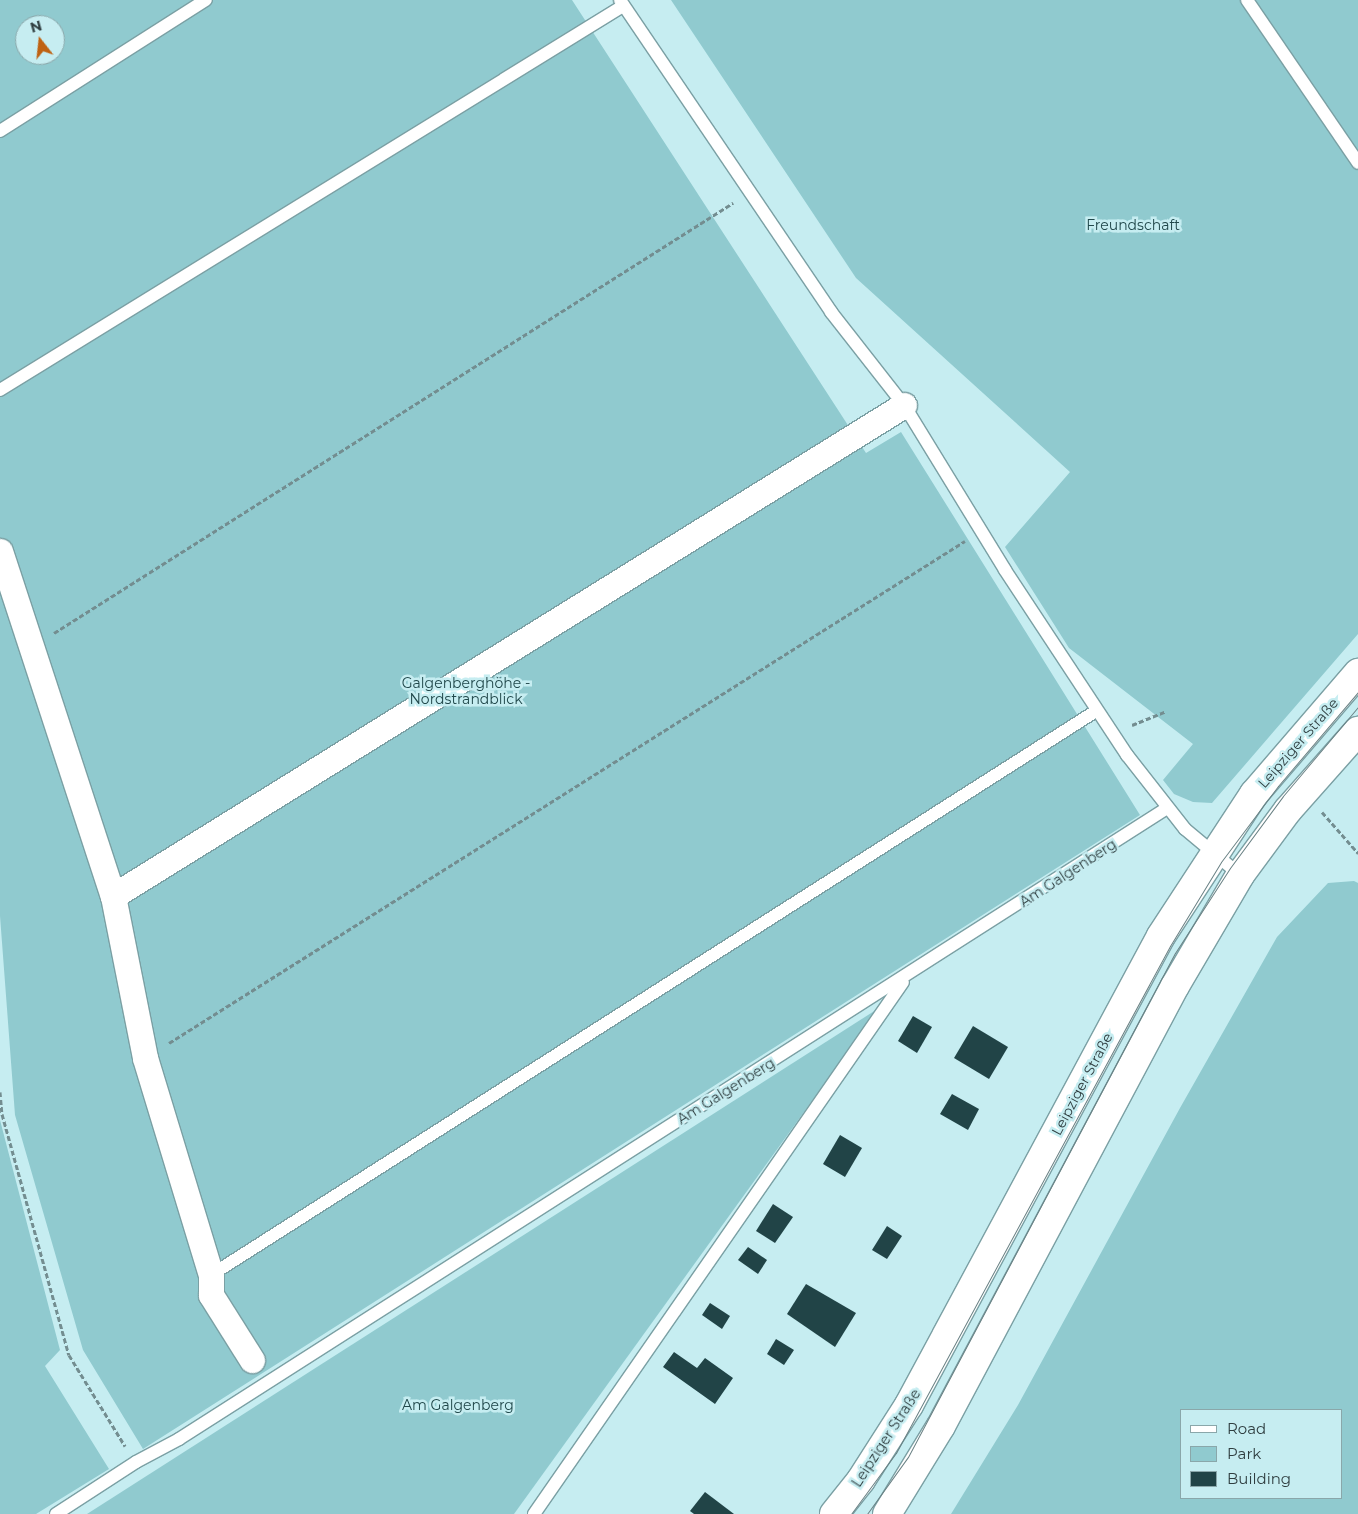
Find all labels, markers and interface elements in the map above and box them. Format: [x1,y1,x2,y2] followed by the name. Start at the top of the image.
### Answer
[15,15,65,65] north arrow
[28,16,44,37] text: N
[1086,217,1180,233] park label: Freundschaft
[402,675,530,708] park label: Galgenberghöhe - Nordstrandblick
[1254,695,1342,791] street label: Leipziger Straße
[1017,835,1119,911] street label: Am Galgenberg
[1048,1030,1116,1138] street label: Leipziger Straße
[674,1054,778,1128] street label: Am Galgenberg
[848,1386,924,1490] street label: Leipziger Straße
[402,1397,514,1413] park label: Am Galgenberg
[1180,1409,1343,1499] legend
[1227,1419,1266,1438] text: Road
[1227,1444,1261,1463] text: Park
[1227,1469,1291,1488] text: Building

